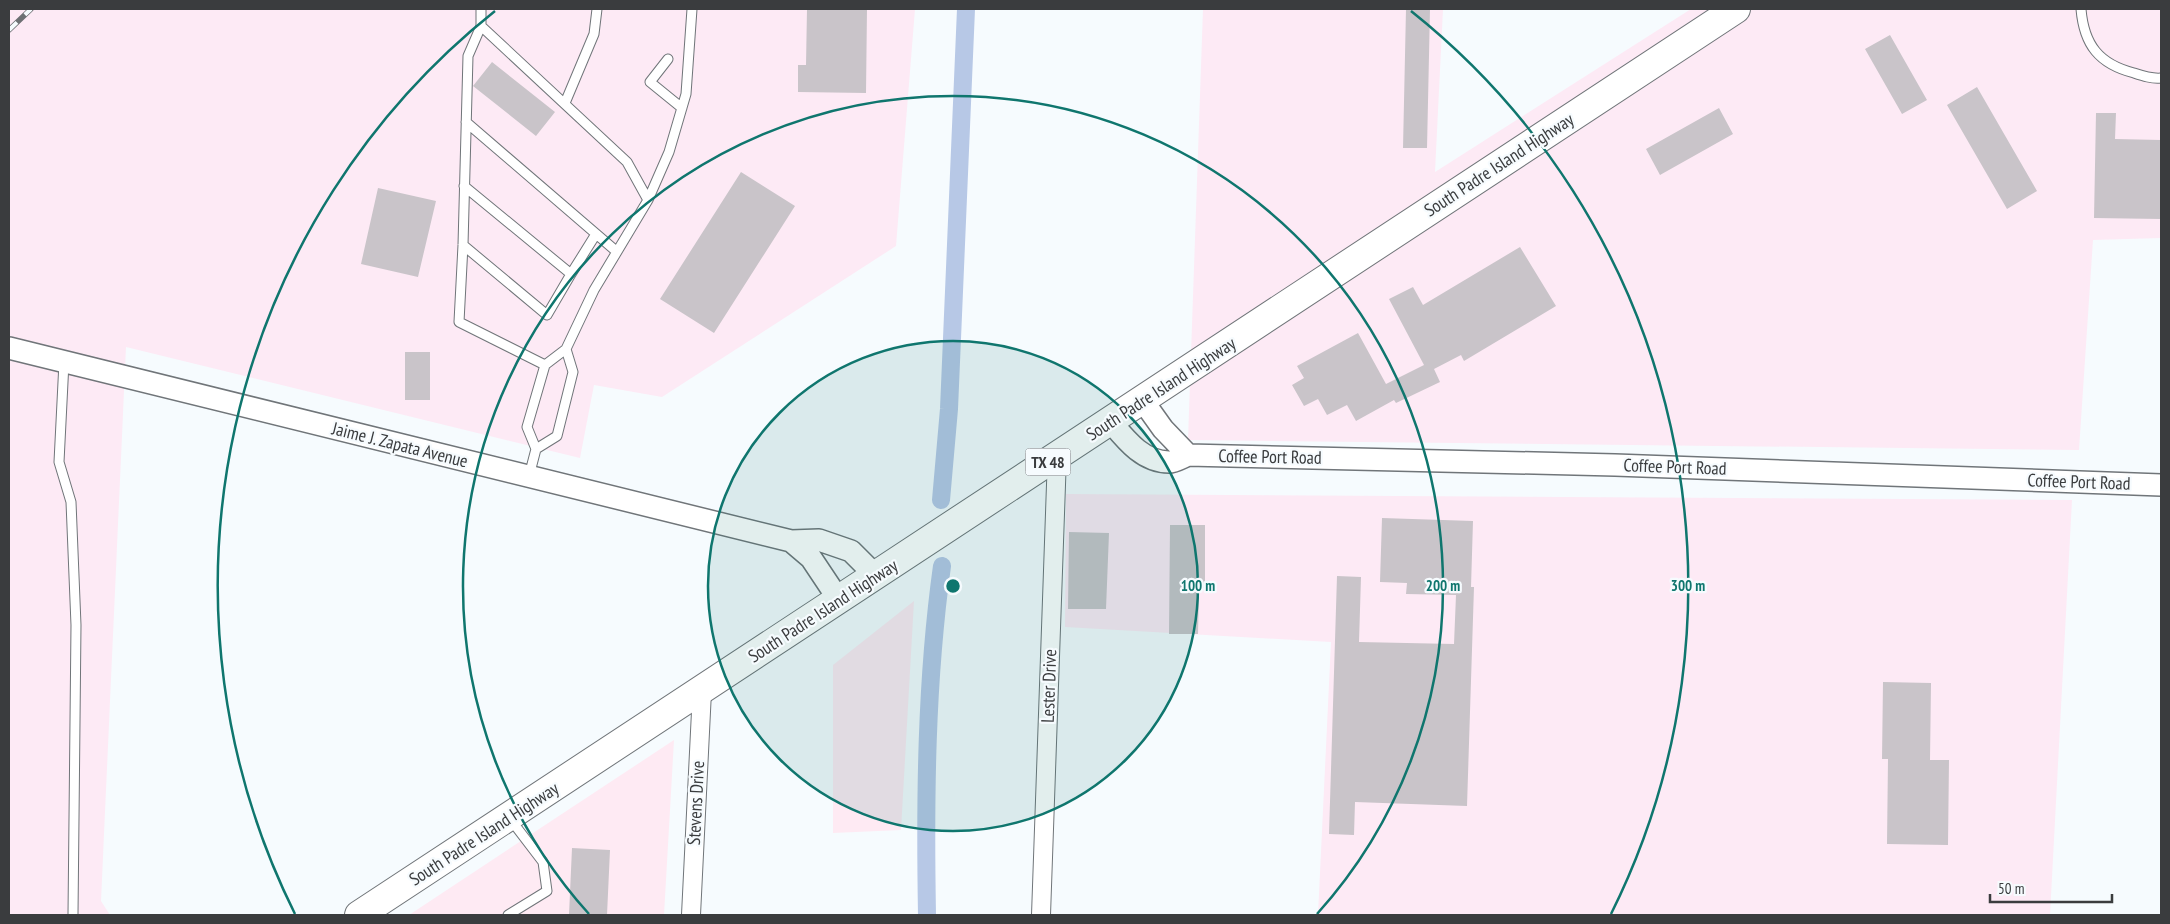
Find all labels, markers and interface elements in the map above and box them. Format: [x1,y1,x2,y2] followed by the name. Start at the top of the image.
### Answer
[1420,107,1578,222] street label: South Padre Island Highway
[1082,331,1240,446] street label: South Padre Island Highway
[329,416,470,473] street label: Jaime J. Zapata Avenue
[1218,444,1322,469] street label: Coffee Port Road
[1026,448,1070,476] road number: TX 48
[1623,453,1727,480] street label: Coffee Port Road
[2027,468,2131,495] street label: Coffee Port Road
[744,553,902,668] street label: South Padre Island Highway
[1181,576,1215,595] text: 100 m
[1426,576,1460,595] text: 200 m
[1671,576,1705,595] text: 300 m
[944,577,962,595] centre of rings
[1036,649,1061,723] street label: Lester Drive
[682,760,709,846] street label: Stevens Drive
[405,776,563,891] street label: South Padre Island Highway
[1990,872,2112,904] scale bar
[1998,879,2024,898] text: 50 m

